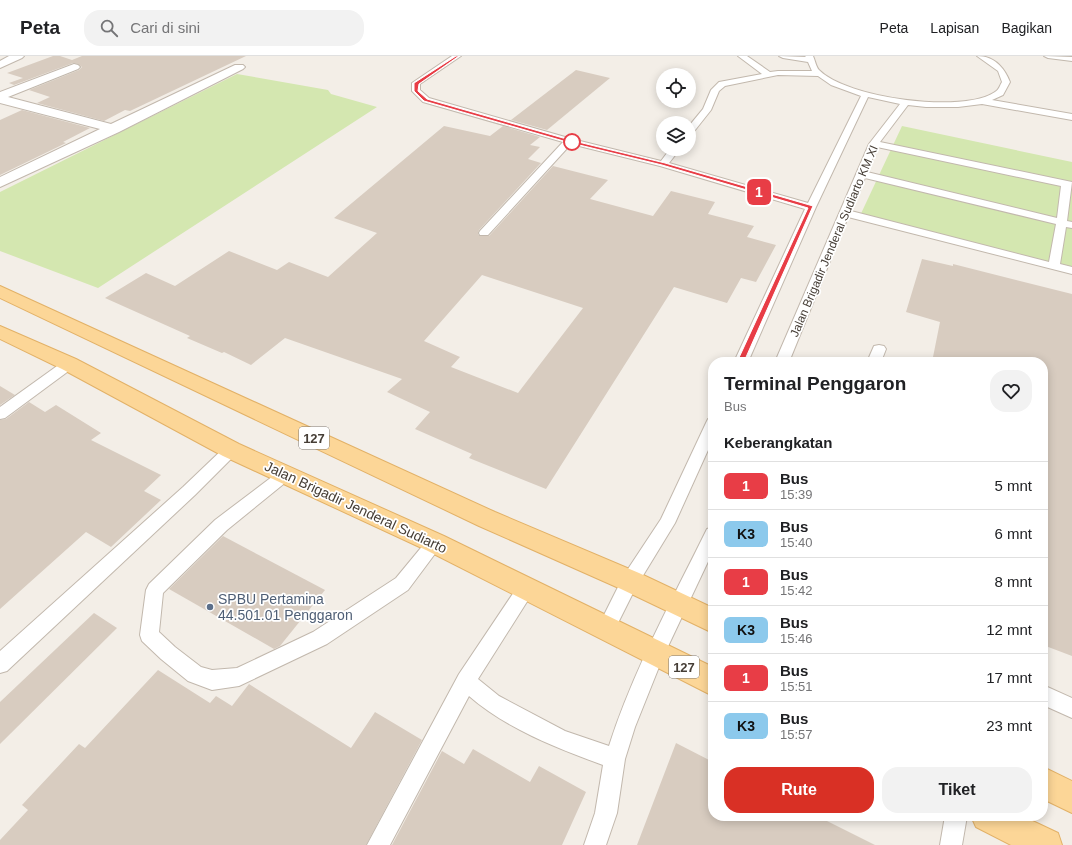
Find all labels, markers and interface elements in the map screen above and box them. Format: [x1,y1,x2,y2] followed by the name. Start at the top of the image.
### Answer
[84,10,364,46] search box
[20,17,60,38] text: Peta
[98,17,120,39] icon: search
[130,19,200,36] text: Cari di sini
[880,20,908,36] text: Peta
[930,20,979,36] text: Lapisan
[1001,20,1052,36] text: Bagikan
[656,68,696,156] map controls
[656,68,696,108] button: locate
[656,116,696,156] button: layers
[563,133,581,151] unlabelled marker
[787,143,881,339] street label: Jalan Brigadir Jenderal Sudiarto KM XI
[746,179,772,205] line badge: 1
[755,184,763,200] text: 1
[990,370,1032,412] button: heart
[724,373,906,394] text: Terminal Penggaron
[724,399,746,414] text: Bus
[299,427,329,449] road number: 127
[724,434,832,451] text: Keberangkatan
[262,458,450,556] street label: Jalan Brigadir Jenderal Sudiarto
[780,470,808,487] text: Bus
[994,477,1032,494] text: 5 mnt
[742,478,750,494] text: 1
[780,487,813,502] text: 15:39
[780,518,808,535] text: Bus
[994,525,1032,542] text: 6 mnt
[737,526,755,542] text: K3
[780,535,813,550] text: 15:40
[780,566,808,583] text: Bus
[994,573,1032,590] text: 8 mnt
[742,574,750,590] text: 1
[780,583,813,598] text: 15:42
[218,591,353,623] place label: SPBU Pertamina 44.501.01 Penggaron
[205,602,215,612] marker: SPBU Pertamina 44.501.01 Penggaron
[780,614,808,631] text: Bus
[986,621,1032,638] text: 12 mnt
[737,622,755,638] text: K3
[780,631,813,646] text: 15:46
[669,656,699,678] road number: 127
[780,662,808,679] text: Bus
[986,669,1032,686] text: 17 mnt
[742,670,750,686] text: 1
[780,679,813,694] text: 15:51
[780,710,808,727] text: Bus
[986,717,1032,734] text: 23 mnt
[737,718,755,734] text: K3
[780,727,813,742] text: 15:57
[724,767,874,813] button: Rute
[882,767,1032,813] button: Tiket

